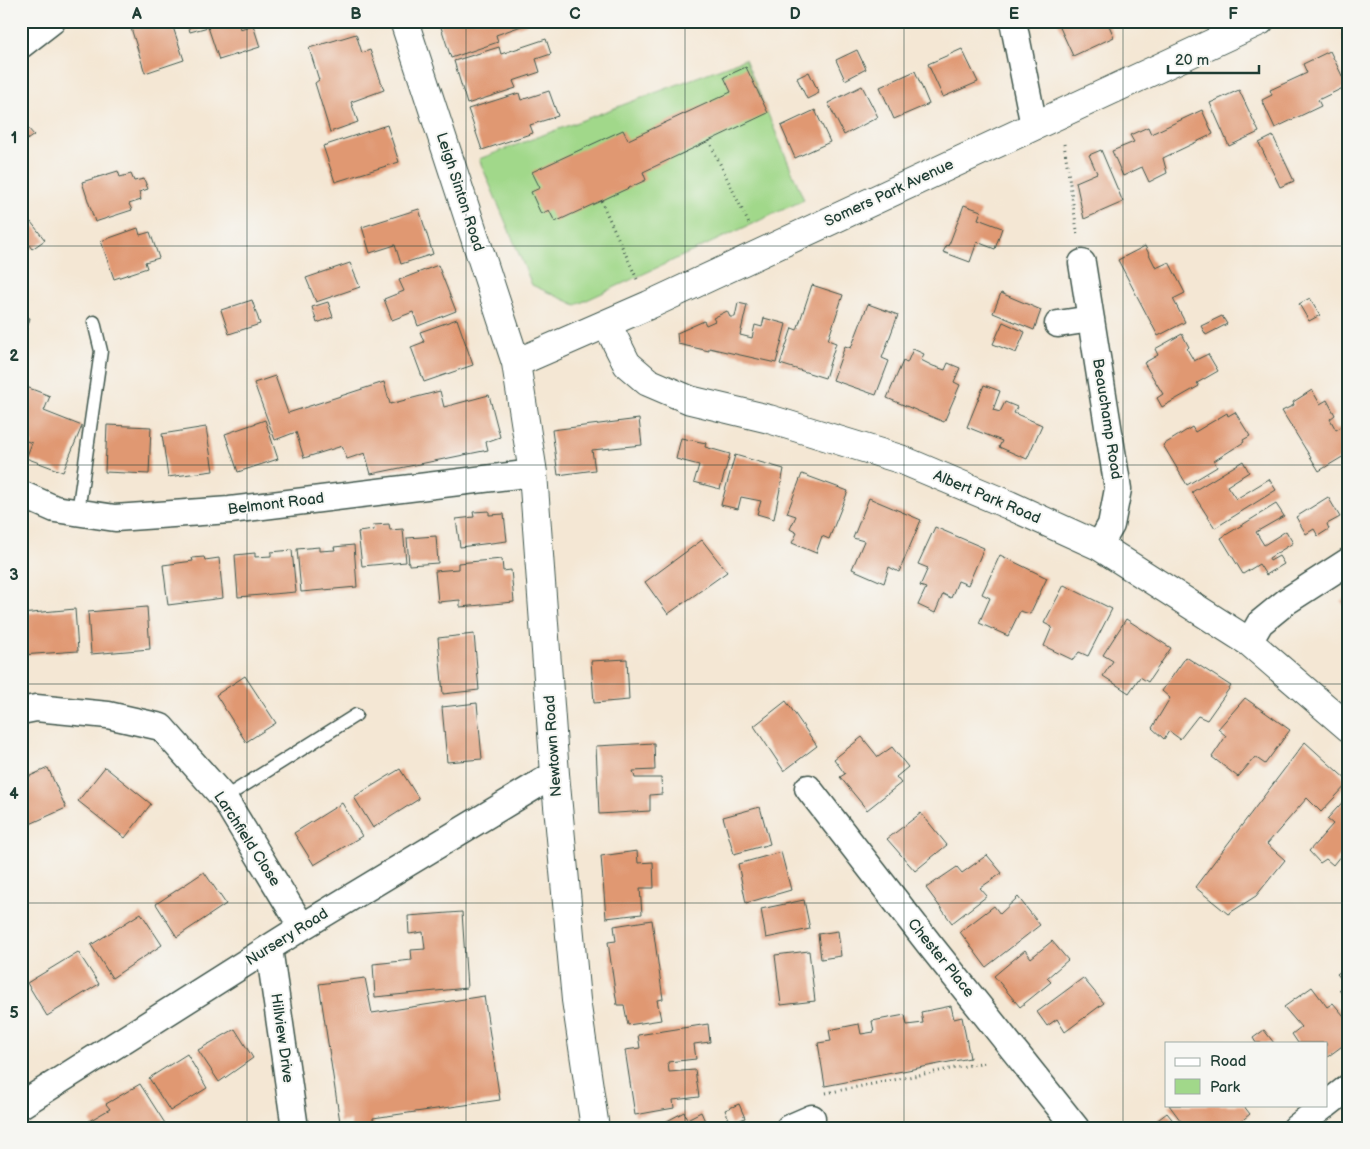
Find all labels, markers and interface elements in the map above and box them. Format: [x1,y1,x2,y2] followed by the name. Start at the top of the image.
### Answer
[131,5,142,24] text: A
[350,5,362,24] text: B
[569,5,581,24] text: C
[789,5,801,24] text: D
[1009,5,1019,24] text: E
[1228,5,1238,24] text: F
[1168,42,1259,74] scale bar
[1175,51,1209,70] text: 20 m
[11,129,17,148] text: 1
[432,130,488,254] street label: Leigh Sinton Road
[821,155,957,231] street label: Somers Park Avenue
[9,347,19,366] text: 2
[1088,357,1126,481] street label: Beauchamp Road
[931,466,1043,528] street label: Albert Park Road
[227,489,325,519] street label: Belmont Road
[9,566,19,585] text: 3
[540,695,566,797] street label: Newtown Road
[9,785,19,804] text: 4
[209,788,285,890] street label: Larchfield Close
[242,904,332,970] street label: Nursery Road
[903,915,979,1001] street label: Chester Place
[266,992,298,1084] street label: Hillview Drive
[9,1004,19,1023] text: 5
[1165,1042,1328,1106] legend
[1210,1052,1246,1071] text: Road
[1210,1078,1241,1097] text: Park

